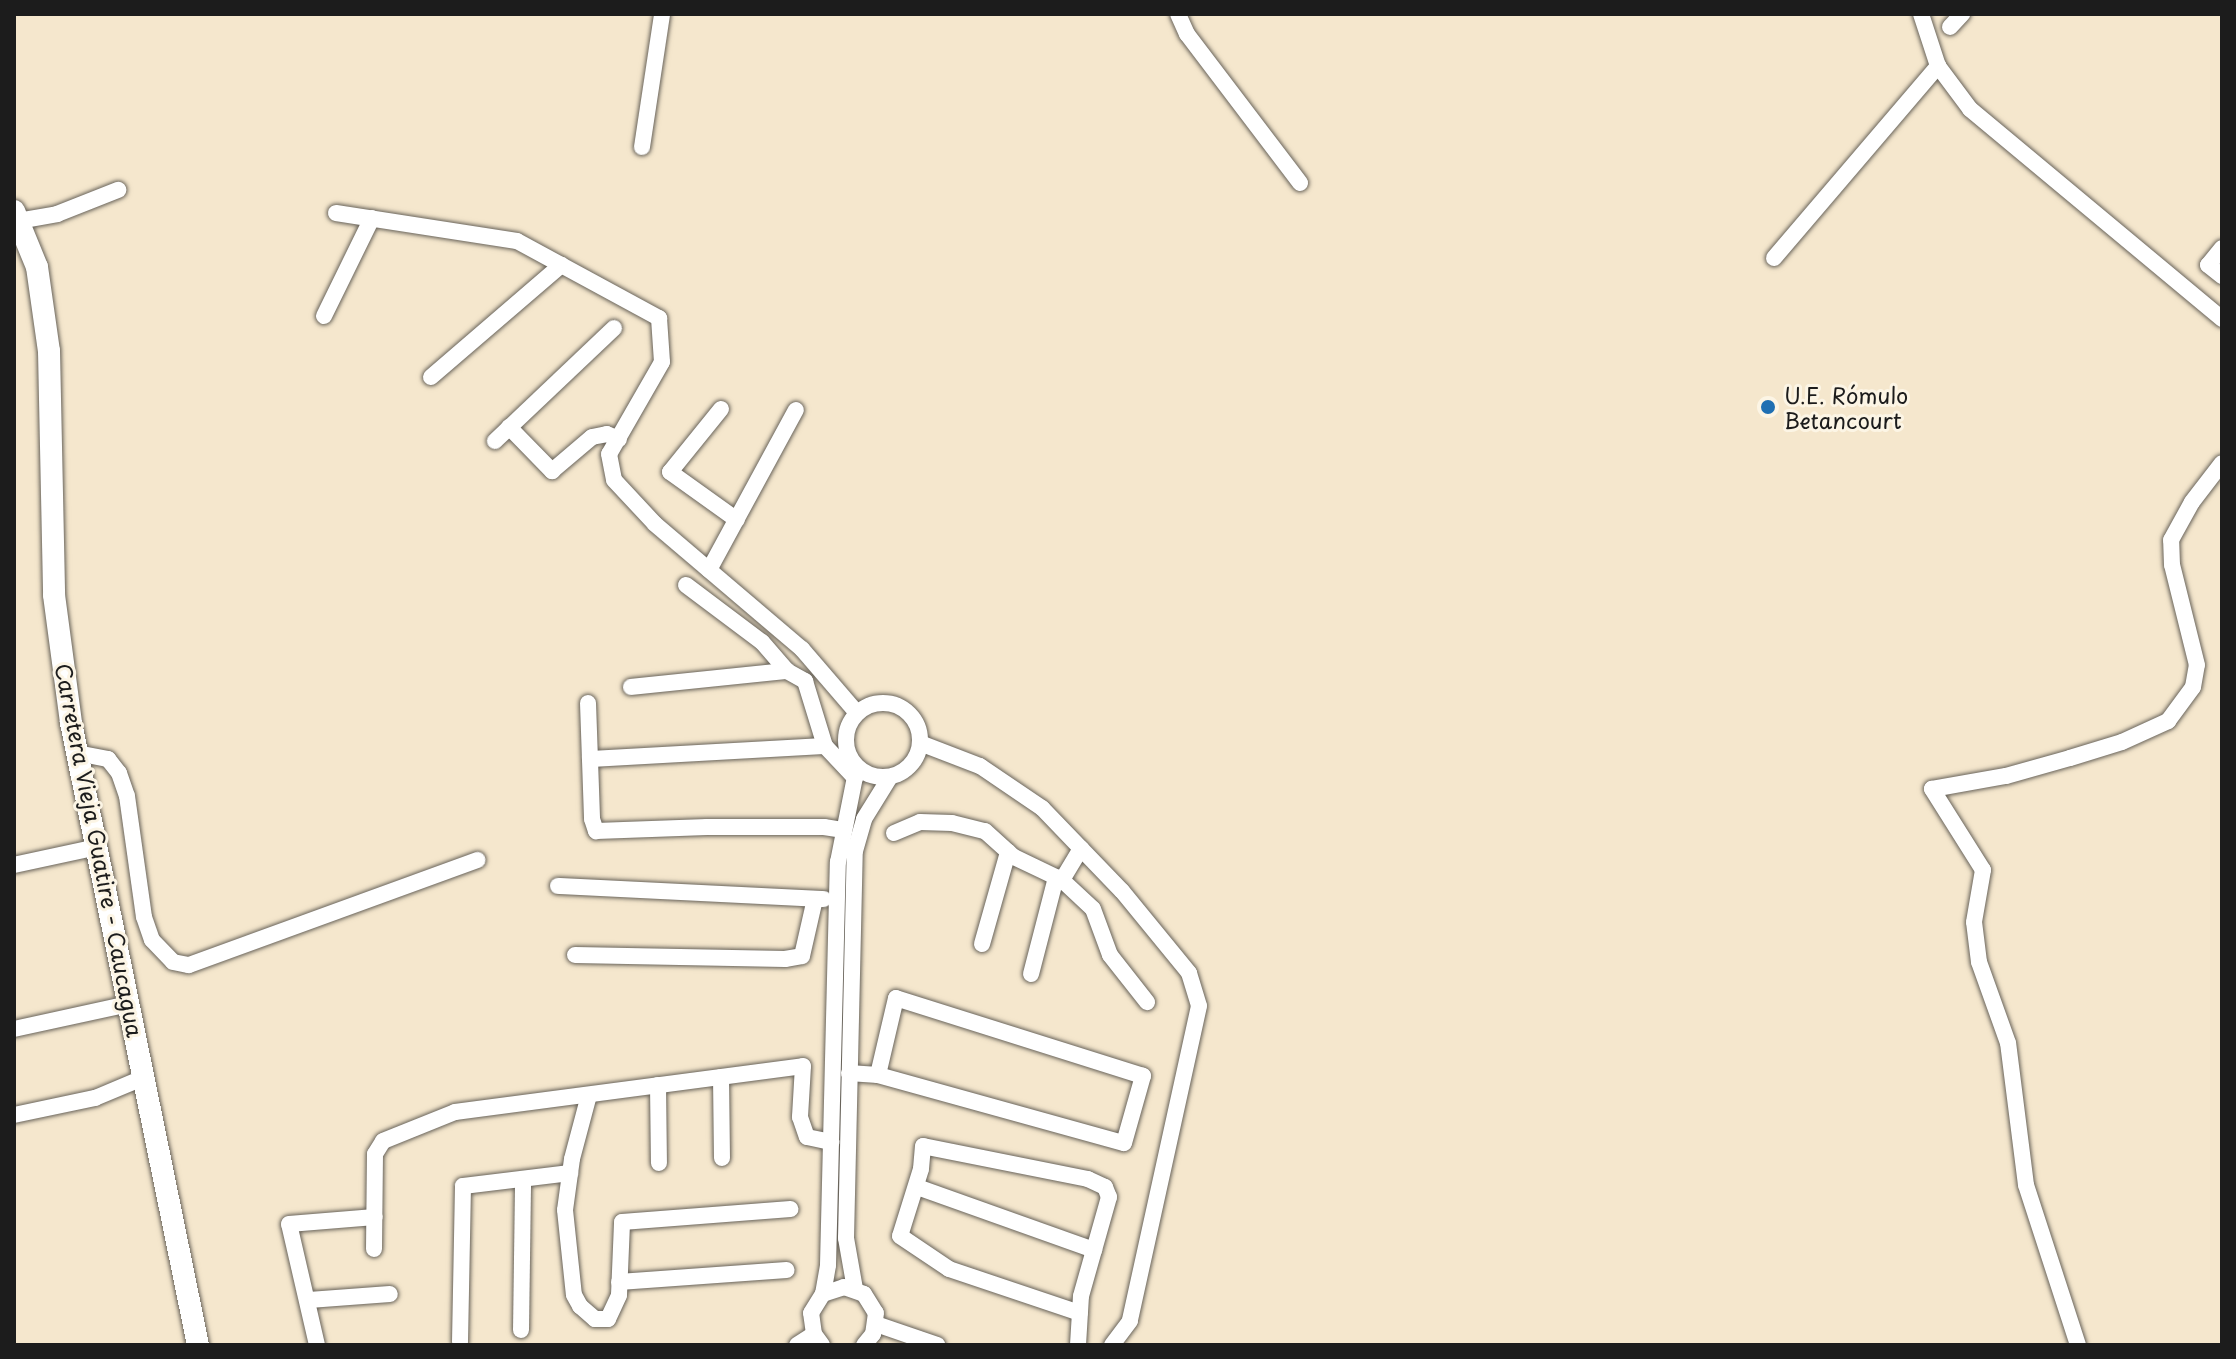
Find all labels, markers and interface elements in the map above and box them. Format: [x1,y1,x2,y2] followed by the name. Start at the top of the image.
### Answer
[1784,381,1909,432] place label: U.E. Rómulo Betancourt
[1759,398,1777,416] marker: U.E. Rómulo Betancourt
[51,660,149,1040] street label: Carretera Vieja Guatire - Caucagua

